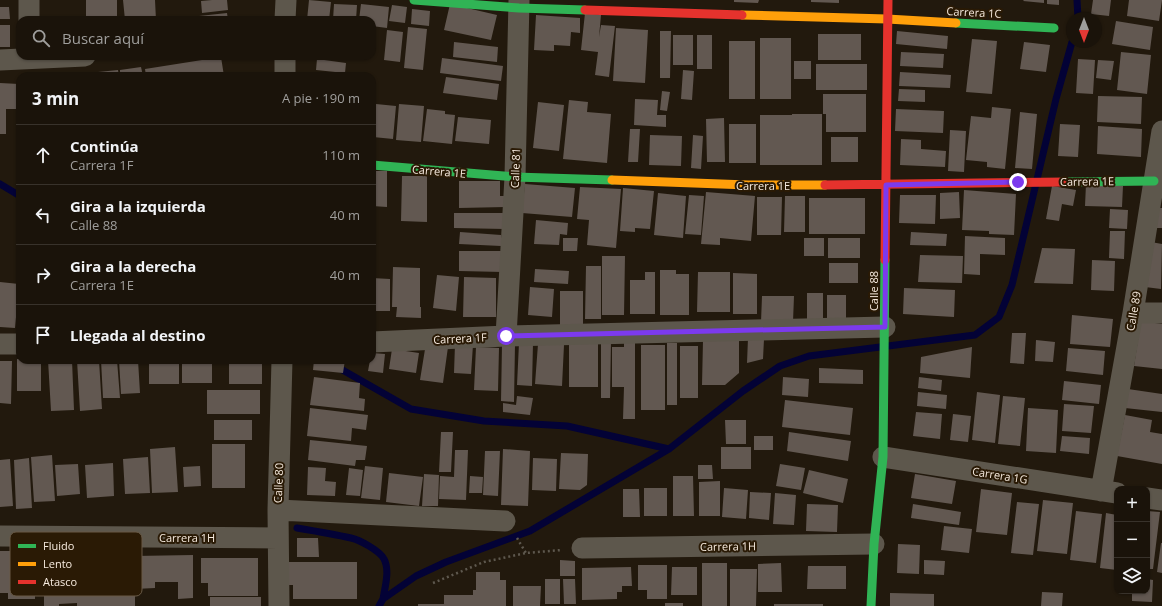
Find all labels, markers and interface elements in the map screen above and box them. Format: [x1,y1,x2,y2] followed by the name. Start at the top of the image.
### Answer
[946,3,1002,21] street label: Carrera 1C
[1066,12,1102,48] north arrow
[16,16,376,60] search box
[30,27,52,49] icon: search
[62,28,144,48] text: Buscar aquí
[32,87,79,110] text: 3 min
[282,89,360,107] text: A pie · 190 m
[70,136,139,156] text: Continúa
[32,144,54,166] icon: ahead
[322,146,360,164] text: 110 m
[507,148,523,188] street label: Calle 81
[70,156,133,174] text: Carrera 1F
[411,161,467,181] street label: Carrera 1E
[1009,173,1027,191] route end
[1060,173,1114,189] street label: Carrera 1E
[736,178,790,193] street label: Carrera 1E
[70,196,206,216] text: Gira a la izquierda
[32,204,54,226] icon: left
[330,206,360,224] text: 40 m
[70,216,118,234] text: Calle 88
[70,256,196,276] text: Gira a la derecha
[32,264,54,286] icon: right
[330,266,360,284] text: 40 m
[866,271,881,311] street label: Calle 88
[70,276,134,294] text: Carrera 1E
[1122,290,1144,332] street label: Calle 89
[32,324,54,346] icon: arrive
[70,325,205,345] text: Llegada al destino
[497,327,515,345] route start
[433,329,487,347] street label: Carrera 1F
[270,463,286,503] street label: Calle 80
[971,463,1029,487] street label: Carrera 1G
[1114,486,1150,594] map controls
[1114,486,1150,522] button: +
[1114,522,1150,558] button: −
[159,530,215,545] street label: Carrera 1H
[10,532,142,596] legend
[43,538,75,553] text: Fluido
[700,538,756,554] street label: Carrera 1H
[43,556,73,571] text: Lento
[1114,558,1150,594] button: layers
[43,574,78,589] text: Atasco

